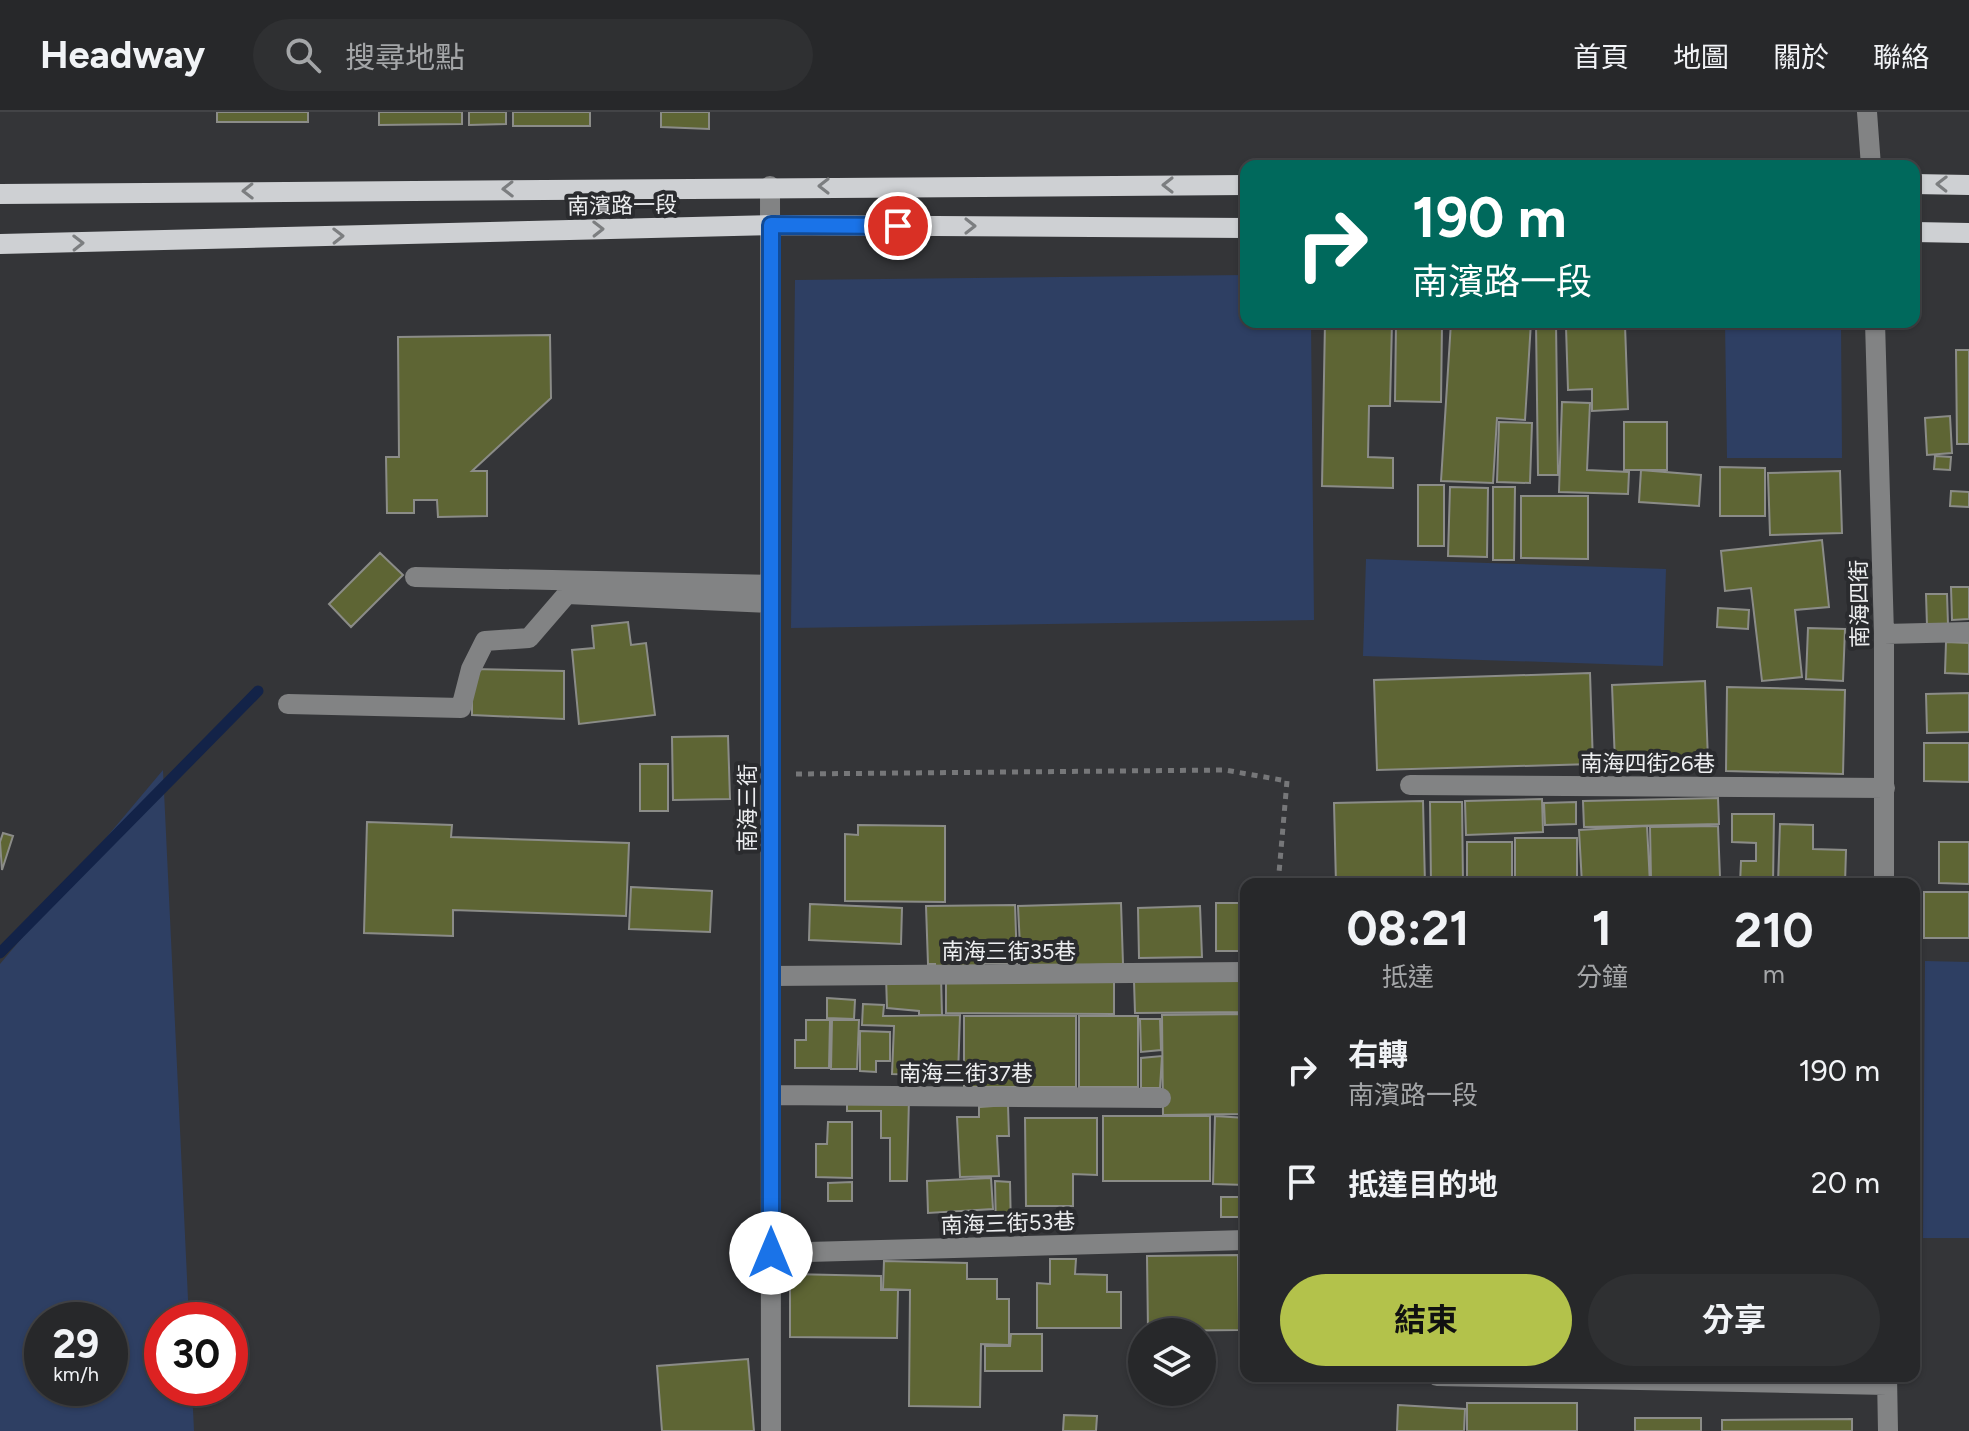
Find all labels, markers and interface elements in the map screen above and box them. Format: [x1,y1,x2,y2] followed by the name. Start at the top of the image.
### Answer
[253,19,813,91] search box
[40,32,205,78] text: Headway
[281,33,325,77] icon: search
[345,39,465,76] text: 搜尋地點
[1573,40,1629,74] text: 首頁
[1673,40,1729,74] text: 地圖
[1773,40,1829,74] text: 關於
[1873,40,1929,74] text: 聯絡
[1935,175,1947,193] one-way arrow
[1161,176,1174,194] one-way arrow
[817,177,830,195] one-way arrow
[501,180,514,197] one-way arrow
[241,182,254,200] one-way arrow
[1412,184,1567,251] text: 190 m
[567,191,677,220] street label: 南濱路一段
[864,192,932,260] pin
[1280,192,1384,296] icon: right
[876,204,920,248] icon: arrive
[964,217,977,235] one-way arrow
[592,221,605,238] one-way arrow
[332,227,345,245] one-way arrow
[72,234,85,251] one-way arrow
[1412,260,1592,303] text: 南濱路一段
[1845,560,1874,648] street label: 南海四街
[1581,750,1715,777] street label: 南海四街26巷
[734,764,761,852] street label: 南海三街
[1346,899,1469,957] text: 08:21
[1592,899,1612,957] text: 1
[1734,901,1814,959] text: 210
[942,938,1076,965] street label: 南海三街35巷
[1763,958,1785,990] text: m
[1382,961,1434,993] text: 抵達
[1576,961,1628,993] text: 分鐘
[1348,1036,1408,1073] text: 右轉
[1280,1048,1324,1092] icon: right
[1798,1052,1880,1089] text: 190 m
[899,1060,1033,1087] street label: 南海三街37巷
[1348,1079,1478,1111] text: 南濱路一段
[1280,1160,1324,1204] icon: arrive
[1811,1164,1880,1201] text: 20 m
[1348,1166,1498,1203] text: 抵達目的地
[940,1208,1076,1239] street label: 南海三街53巷
[729,1211,813,1295] position arrow
[1280,1274,1572,1366] button: 結束
[1588,1274,1880,1366] button: 分享
[144,1302,248,1406] speed limit sign: 30
[1128,1318,1216,1406] map controls
[1128,1318,1216,1406] button: layers
[53,1320,99,1368] text: 29
[53,1362,99,1386] text: km/h

